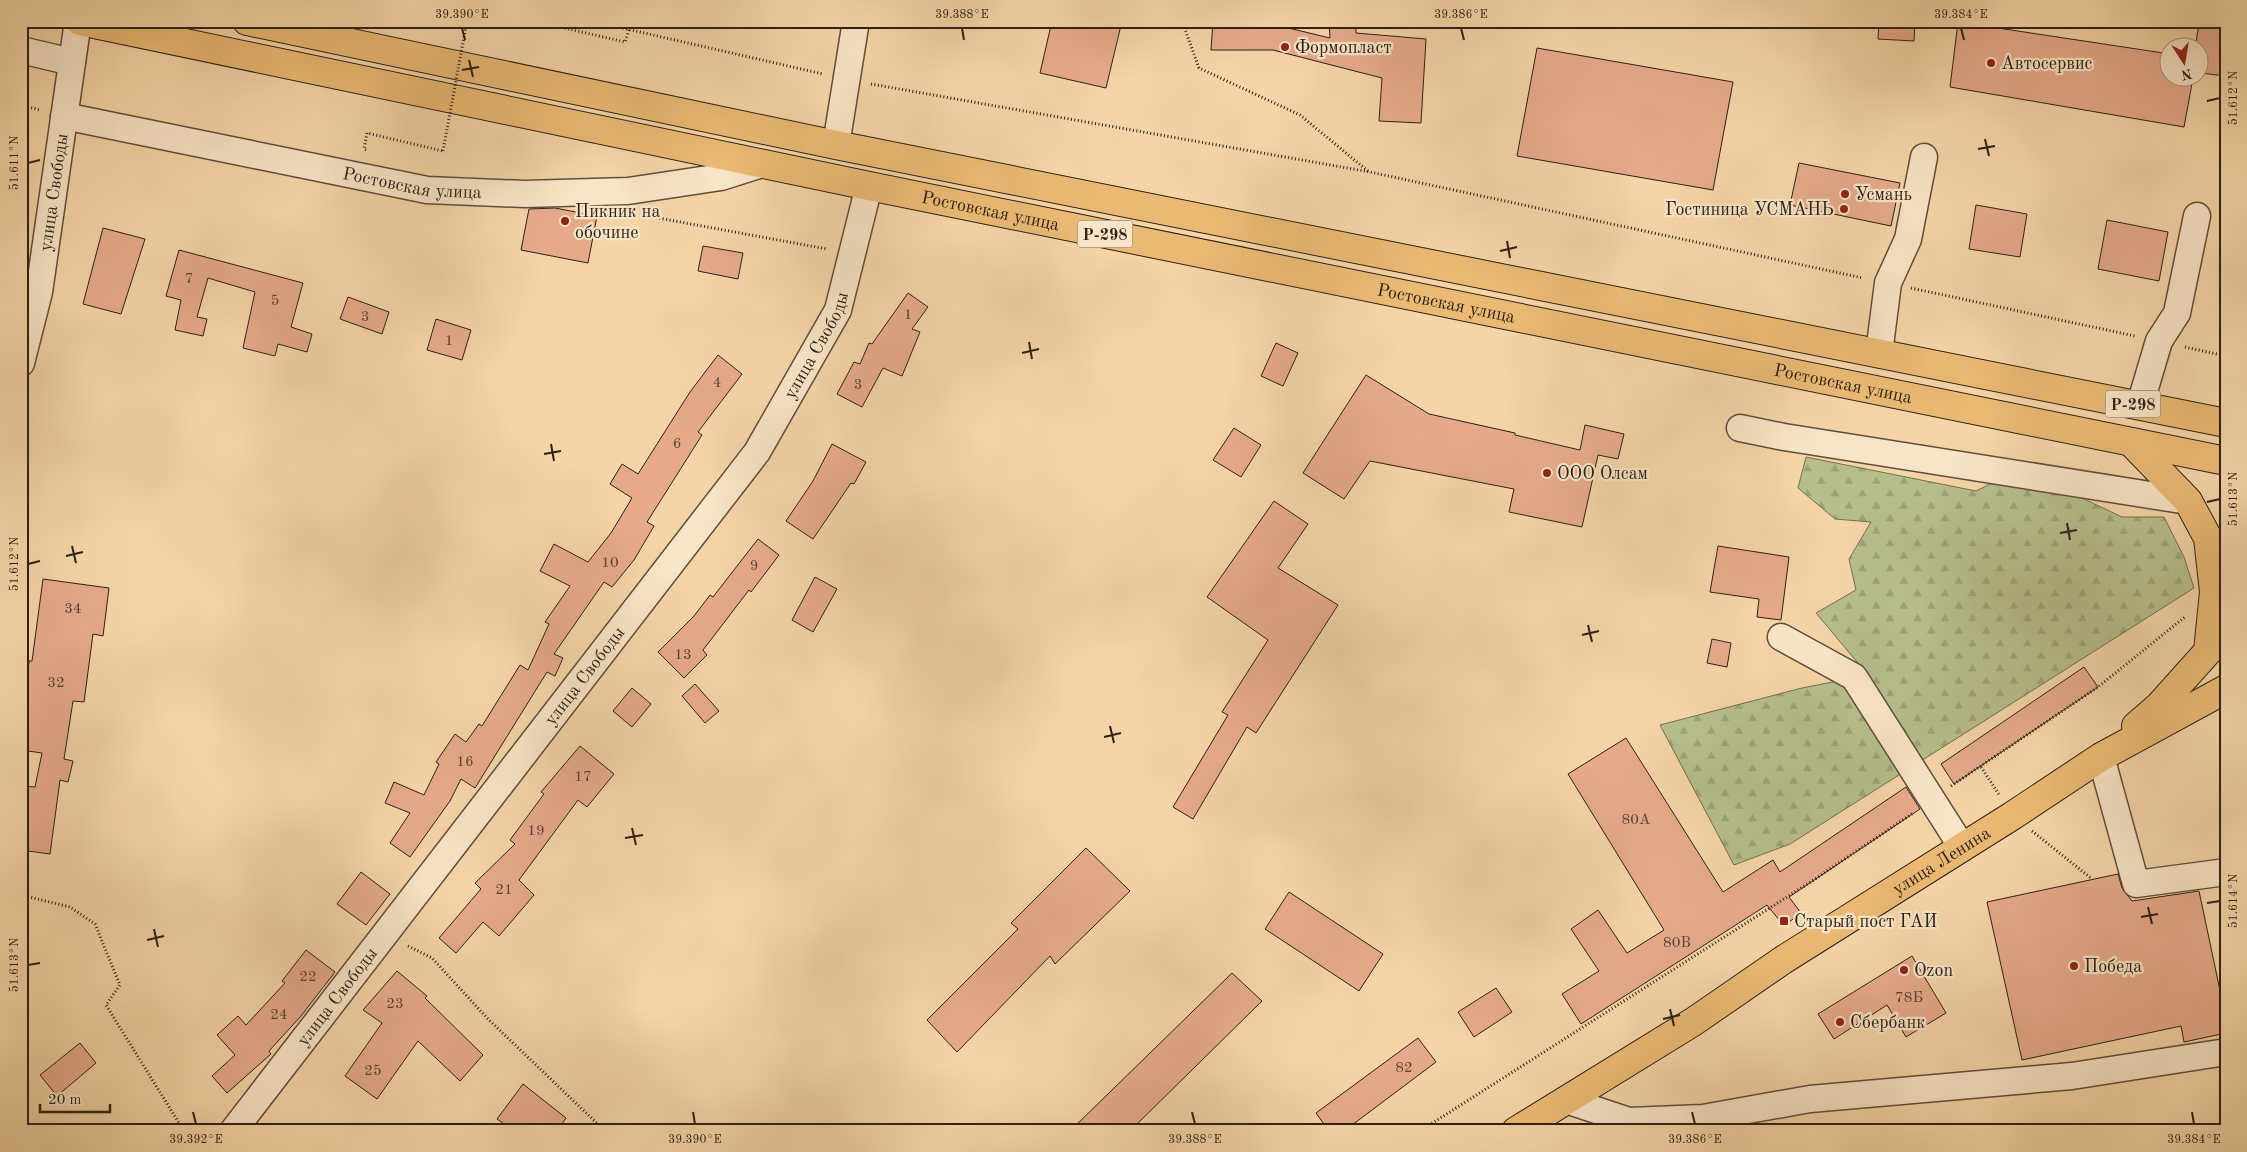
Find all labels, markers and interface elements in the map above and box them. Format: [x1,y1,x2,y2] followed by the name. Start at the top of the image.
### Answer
[435,9,489,21] text: 39.390°E
[935,9,989,21] text: 39.388°E
[1434,9,1488,21] text: 39.386°E
[1934,9,1988,21] text: 39.384°E
[2160,38,2210,88] north arrow
[1295,39,1392,57] place label: Формопласт
[1279,41,1291,53] marker: Формопласт
[2001,55,2093,73] place label: Автосервис
[1985,57,1997,69] marker: Автосервис
[2180,66,2193,82] text: N
[2227,71,2240,125] text: 51.612°N
[37,132,72,253] street label: улица Свободы
[8,136,21,190] text: 51.611°N
[341,165,482,202] street label: Ростовская улица
[1855,186,1912,204] place label: Усмань
[1839,188,1851,200] marker: Усмань
[920,189,1061,234] street label: Ростовская улица
[1665,201,1834,219] place label: Гостиница УСМАНЬ
[575,203,660,242] place label: Пикник на обочине
[1838,203,1850,215] marker: Гостиница УСМАНЬ
[559,215,571,227] marker: Пикник на обочине
[1078,220,1132,248] road number: Р-298
[185,272,193,287] house number: 7
[1375,281,1517,327] street label: Ростовская улица
[781,290,852,402] street label: улица Свободы
[271,294,279,309] house number: 5
[904,308,912,323] house number: 1
[361,310,369,325] house number: 3
[445,334,453,349] house number: 1
[1772,362,1914,407] street label: Ростовская улица
[713,376,721,391] house number: 4
[854,378,862,393] house number: 3
[2106,390,2160,418] road number: Р-298
[673,437,681,452] house number: 6
[1557,465,1648,483] place label: ООО Олсам
[1541,467,1553,479] marker: ООО Олсам
[2227,472,2240,526] text: 51.613°N
[8,537,21,591] text: 51.612°N
[601,556,619,571] house number: 10
[750,559,758,574] house number: 9
[64,602,82,617] house number: 34
[542,624,629,729] street label: улица Свободы
[674,648,692,663] house number: 13
[47,676,65,691] house number: 32
[456,755,474,770] house number: 16
[574,770,592,785] house number: 17
[1622,813,1651,828] house number: 80А
[527,824,545,839] house number: 19
[1890,824,1994,899] street label: улица Ленина
[2227,874,2240,928] text: 51.614°N
[495,883,513,898] house number: 21
[1794,913,1937,931] place label: Старый пост ГАИ
[1778,915,1790,927] marker: Старый пост ГАИ
[1663,936,1691,951] house number: 80В
[8,938,21,992] text: 51.613°N
[294,944,381,1050] street label: улица Свободы
[2084,958,2142,976] place label: Победа
[2068,960,2080,972] marker: Победа
[1914,962,1953,980] place label: Ozon
[1898,964,1910,976] marker: Ozon
[299,970,317,985] house number: 22
[1895,991,1923,1006] house number: 78Б
[386,997,404,1012] house number: 23
[270,1008,288,1023] house number: 24
[1850,1014,1925,1032] place label: Сбербанк
[1834,1016,1846,1028] marker: Сбербанк
[1395,1061,1413,1076] house number: 82
[364,1064,382,1079] house number: 25
[40,1082,110,1114] scale bar
[48,1093,82,1108] text: 20 m
[169,1134,223,1146] text: 39.392°E
[668,1134,722,1146] text: 39.390°E
[1168,1134,1222,1146] text: 39.388°E
[1668,1134,1722,1146] text: 39.386°E
[2167,1134,2221,1146] text: 39.384°E

